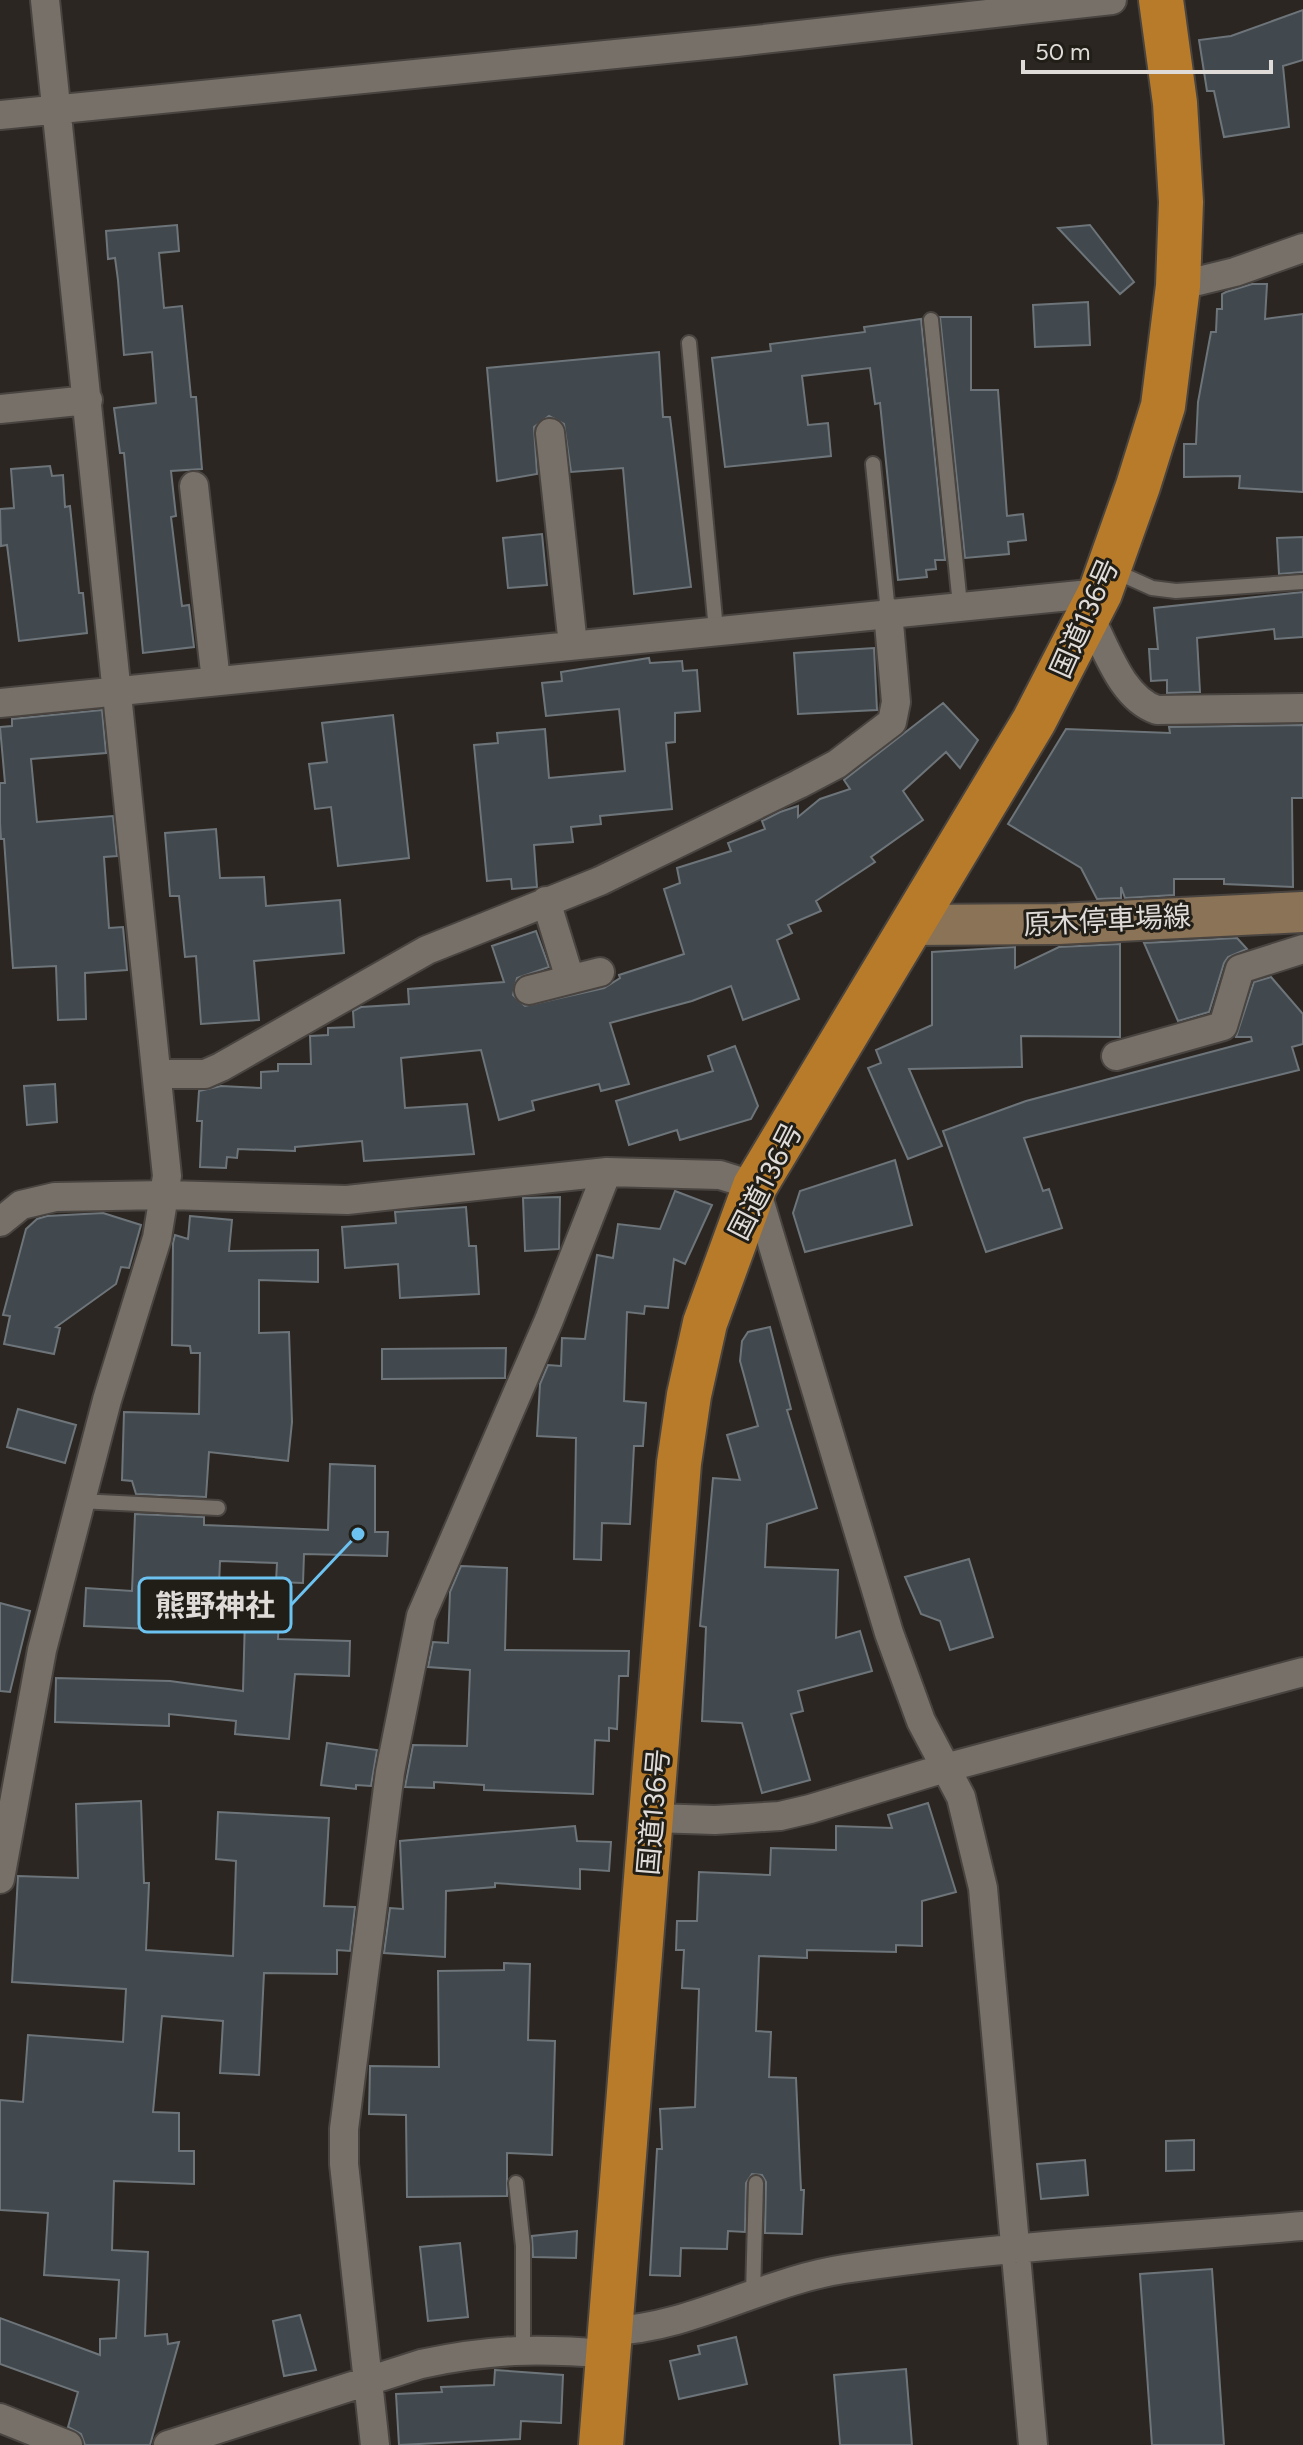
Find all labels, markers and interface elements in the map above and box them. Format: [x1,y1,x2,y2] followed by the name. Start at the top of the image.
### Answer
[1023,24,1271,74] scale bar
[1035,37,1091,66] text: 50 m
[1043,553,1125,683] street label: 国道136号
[1022,899,1192,941] street label: 原木停車場線
[721,1117,809,1245] street label: 国道136号
[139,1578,291,1632] callout: 熊野神社
[155,1587,275,1624] text: 熊野神社
[631,1747,675,1877] street label: 国道136号

